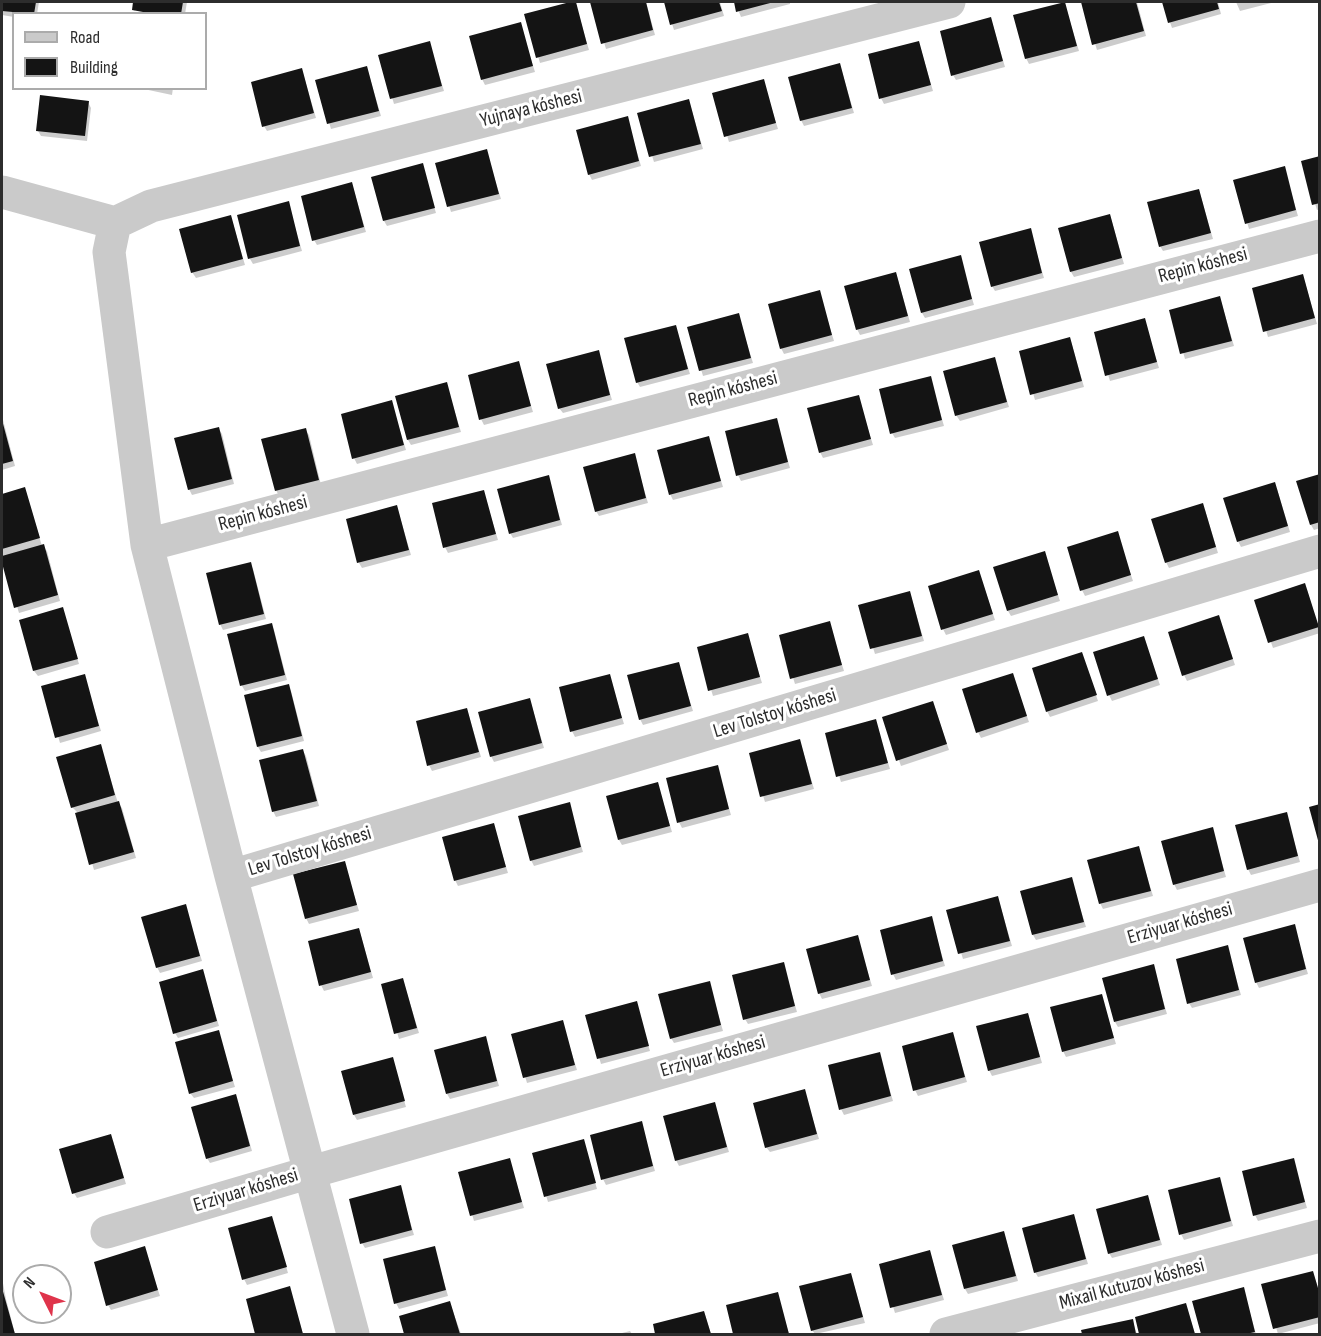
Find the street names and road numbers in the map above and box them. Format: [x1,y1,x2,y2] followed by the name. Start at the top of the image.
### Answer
[478,85,584,133] street label: Yujnaya kóshesi
[1156,243,1250,289] street label: Repin kóshesi
[686,367,780,413] street label: Repin kóshesi
[216,491,310,537] street label: Repin kóshesi
[711,684,839,744] street label: Lev Tolstoy kóshesi
[246,822,374,882] street label: Lev Tolstoy kóshesi
[1125,898,1235,950] street label: Erziyuar kóshesi
[658,1031,768,1083] street label: Erziyuar kóshesi
[191,1164,301,1218] street label: Erziyuar kóshesi
[1057,1254,1207,1316] street label: Mixail Kutuzov kóshesi

